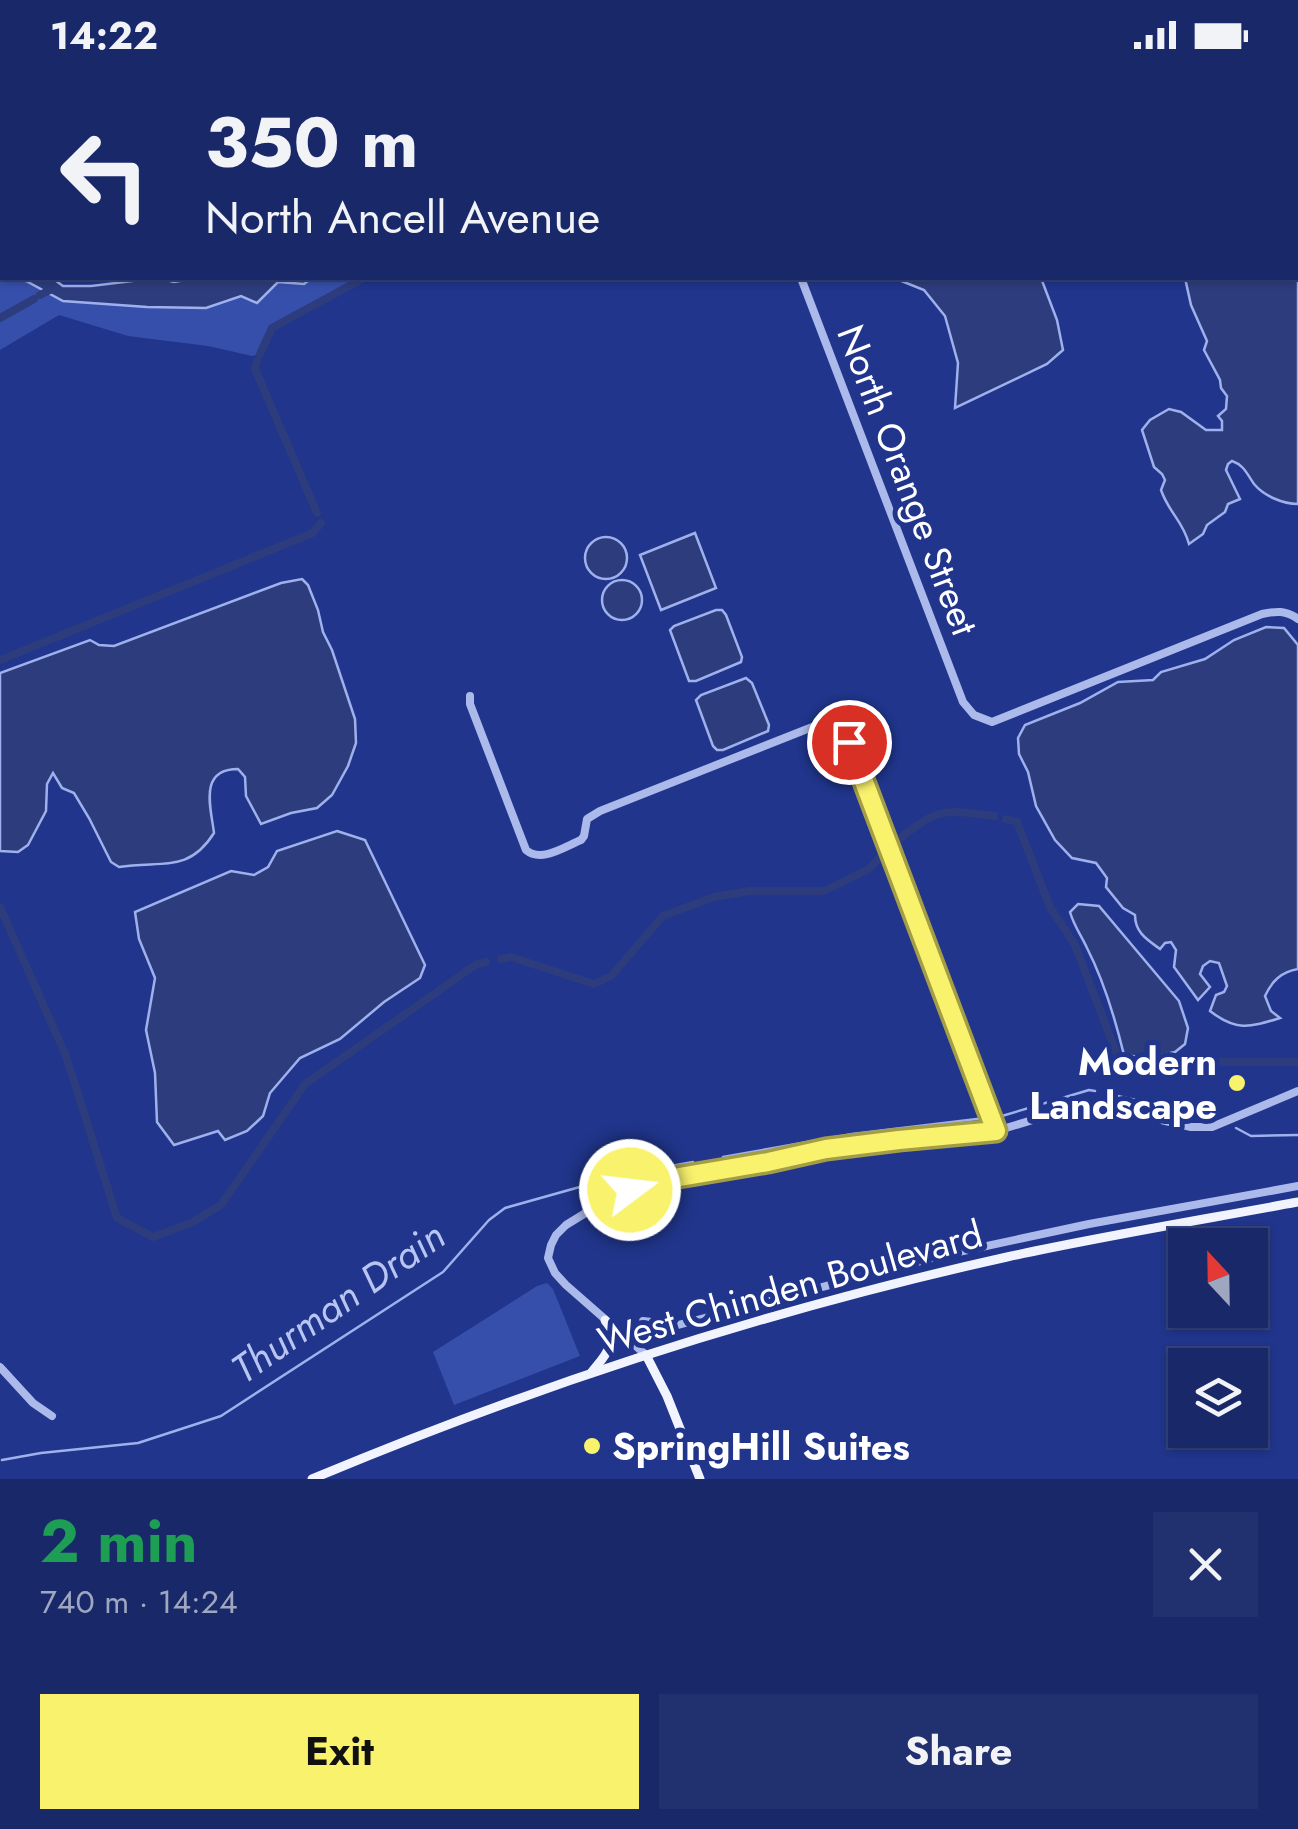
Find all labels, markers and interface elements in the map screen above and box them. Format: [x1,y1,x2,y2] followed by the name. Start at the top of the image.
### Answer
[50,8,158,63] text: 14:22
[205,92,418,193] text: 350 m
[40,110,170,240] icon: left
[205,185,600,250] text: North Ancell Avenue
[824,317,992,643] street label: North Orange Street
[807,700,892,785] pin
[822,715,877,770] icon: arrive
[1029,1034,1217,1133] place label: Modern Landscape
[1226,1072,1248,1094] marker: Modern Landscape
[578,1138,682,1242] position arrow
[591,1206,989,1368] street label: West Chinden Boulevard
[219,1207,457,1397] water label: Thurman Drain
[1168,1228,1268,1328] north arrow
[1168,1228,1268,1448] map controls
[1168,1348,1268,1448] button: layers
[612,1419,910,1474] place label: SpringHill Suites
[581,1435,603,1457] marker: SpringHill Suites
[40,1498,198,1585] text: 2 min
[1153,1512,1258,1617] button: close
[40,1579,238,1625] text: 740 m · 14:24
[40,1694,639,1809] button: Exit
[659,1694,1258,1809] button: Share

